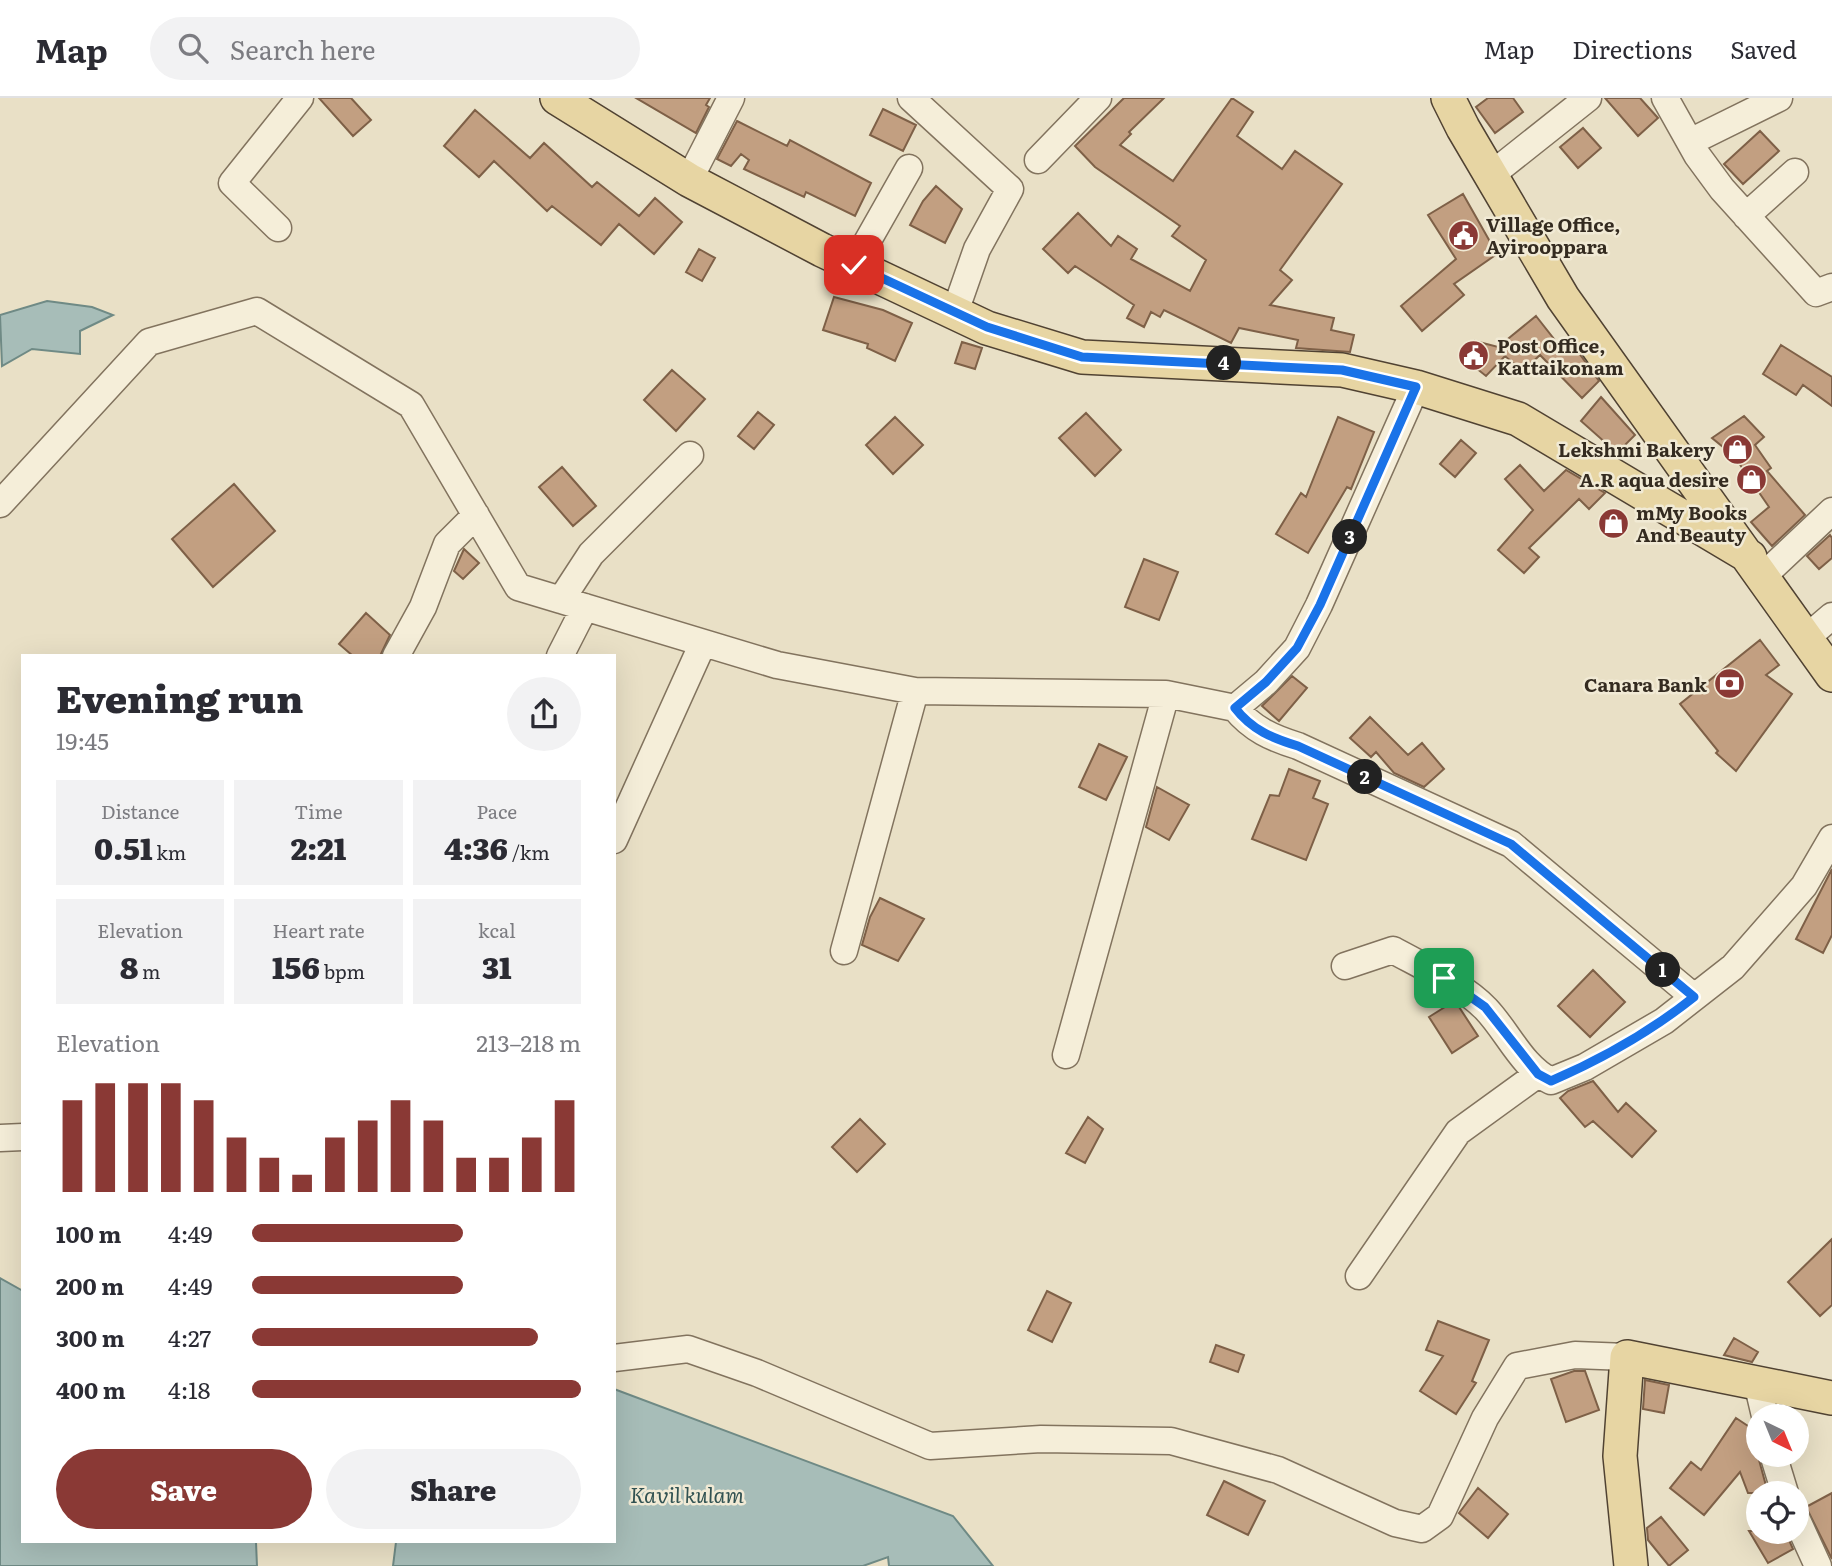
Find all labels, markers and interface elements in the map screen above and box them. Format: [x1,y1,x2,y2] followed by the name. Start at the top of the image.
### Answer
[150,17,640,80] search box
[35,24,108,73] text: Map
[174,29,212,67] icon: search
[230,29,376,68] text: Search here
[1483,31,1534,66] text: Map
[1572,31,1692,66] text: Directions
[1730,31,1797,66] text: Saved
[1486,210,1621,260] place label: Village Office, Ayirooppara
[1446,218,1480,252] public building icon: Village Office, Ayirooppara
[824,235,884,295] pin
[835,246,873,284] icon: check
[1497,331,1624,381] place label: Post Office, Kattaikonam
[1457,339,1491,373] public building icon: Post Office, Kattaikonam
[1206,345,1242,380] pin: 4
[1218,348,1229,376] text: 4
[1721,432,1755,466] shop icon: Lekshmi Bakery
[1558,435,1715,463] place label: Lekshmi Bakery
[1735,462,1769,496] shop icon: A.R aqua desire
[1580,465,1729,493] place label: A.R aqua desire
[1636,498,1747,548] place label: mMy Books And Beauty
[1596,506,1630,540] shop icon: mMy Books And Beauty
[1332,520,1368,555] pin: 3
[1344,522,1355,550] text: 3
[1713,667,1747,701] bank icon: Canara Bank
[56,668,303,725] text: Evening run
[1584,670,1707,698] place label: Canara Bank
[507,677,581,751] button: share
[56,723,109,757] text: 19:45
[1348,760,1382,794] pin: 2
[1359,762,1370,790] text: 2
[101,797,179,825] text: Distance
[294,797,343,825] text: Time
[476,797,517,825] text: Pace
[94,825,153,869] text: 0.51
[291,825,346,869] text: 2:21
[444,825,508,869] text: 4:36
[153,838,186,866] text: km
[508,838,550,866] text: /km
[97,916,183,944] text: Elevation
[272,916,365,944] text: Heart rate
[478,916,516,944] text: kcal
[120,944,138,988] text: 8
[272,944,320,988] text: 156
[482,944,512,988] text: 31
[1414,948,1474,1008] pin
[1646,952,1680,988] pin: 1
[1659,955,1666,983] text: 1
[138,957,160,985] text: m
[320,957,365,985] text: bpm
[1425,959,1463,997] icon: arrive
[56,1025,160,1059] text: Elevation
[476,1025,581,1059] text: 213–218 m
[56,1216,121,1250] text: 100 m
[168,1216,213,1250] text: 4:49
[56,1268,124,1302] text: 200 m
[168,1268,213,1302] text: 4:49
[56,1320,125,1354] text: 300 m
[168,1320,211,1354] text: 4:27
[56,1372,126,1406] text: 400 m
[168,1372,210,1406] text: 4:18
[1746,1404,1810,1466] north arrow
[1746,1404,1809,1544] map controls
[56,1449,312,1529] button: Save
[326,1449,581,1529] button: Share
[630,1478,745,1509] water label: Kavil kulam
[1746,1481,1809,1544] button: locate

